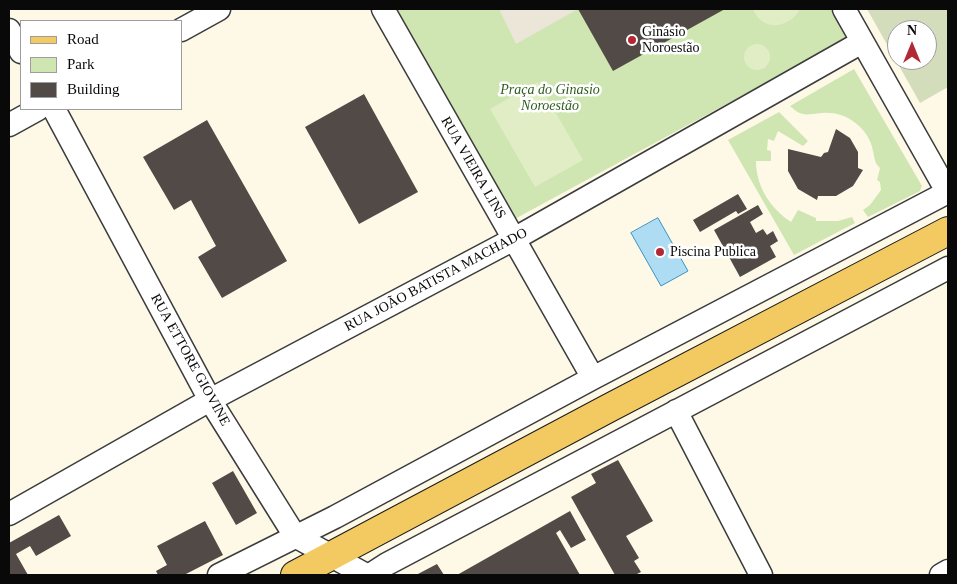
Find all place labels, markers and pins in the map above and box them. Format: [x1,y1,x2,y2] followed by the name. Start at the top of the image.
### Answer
[642,24,700,56] place label: Ginásio Noroestão
[626,34,638,46] marker: Ginásio Noroestão
[670,244,756,260] place label: Piscina Publica
[654,246,666,258] marker: Piscina Publica

